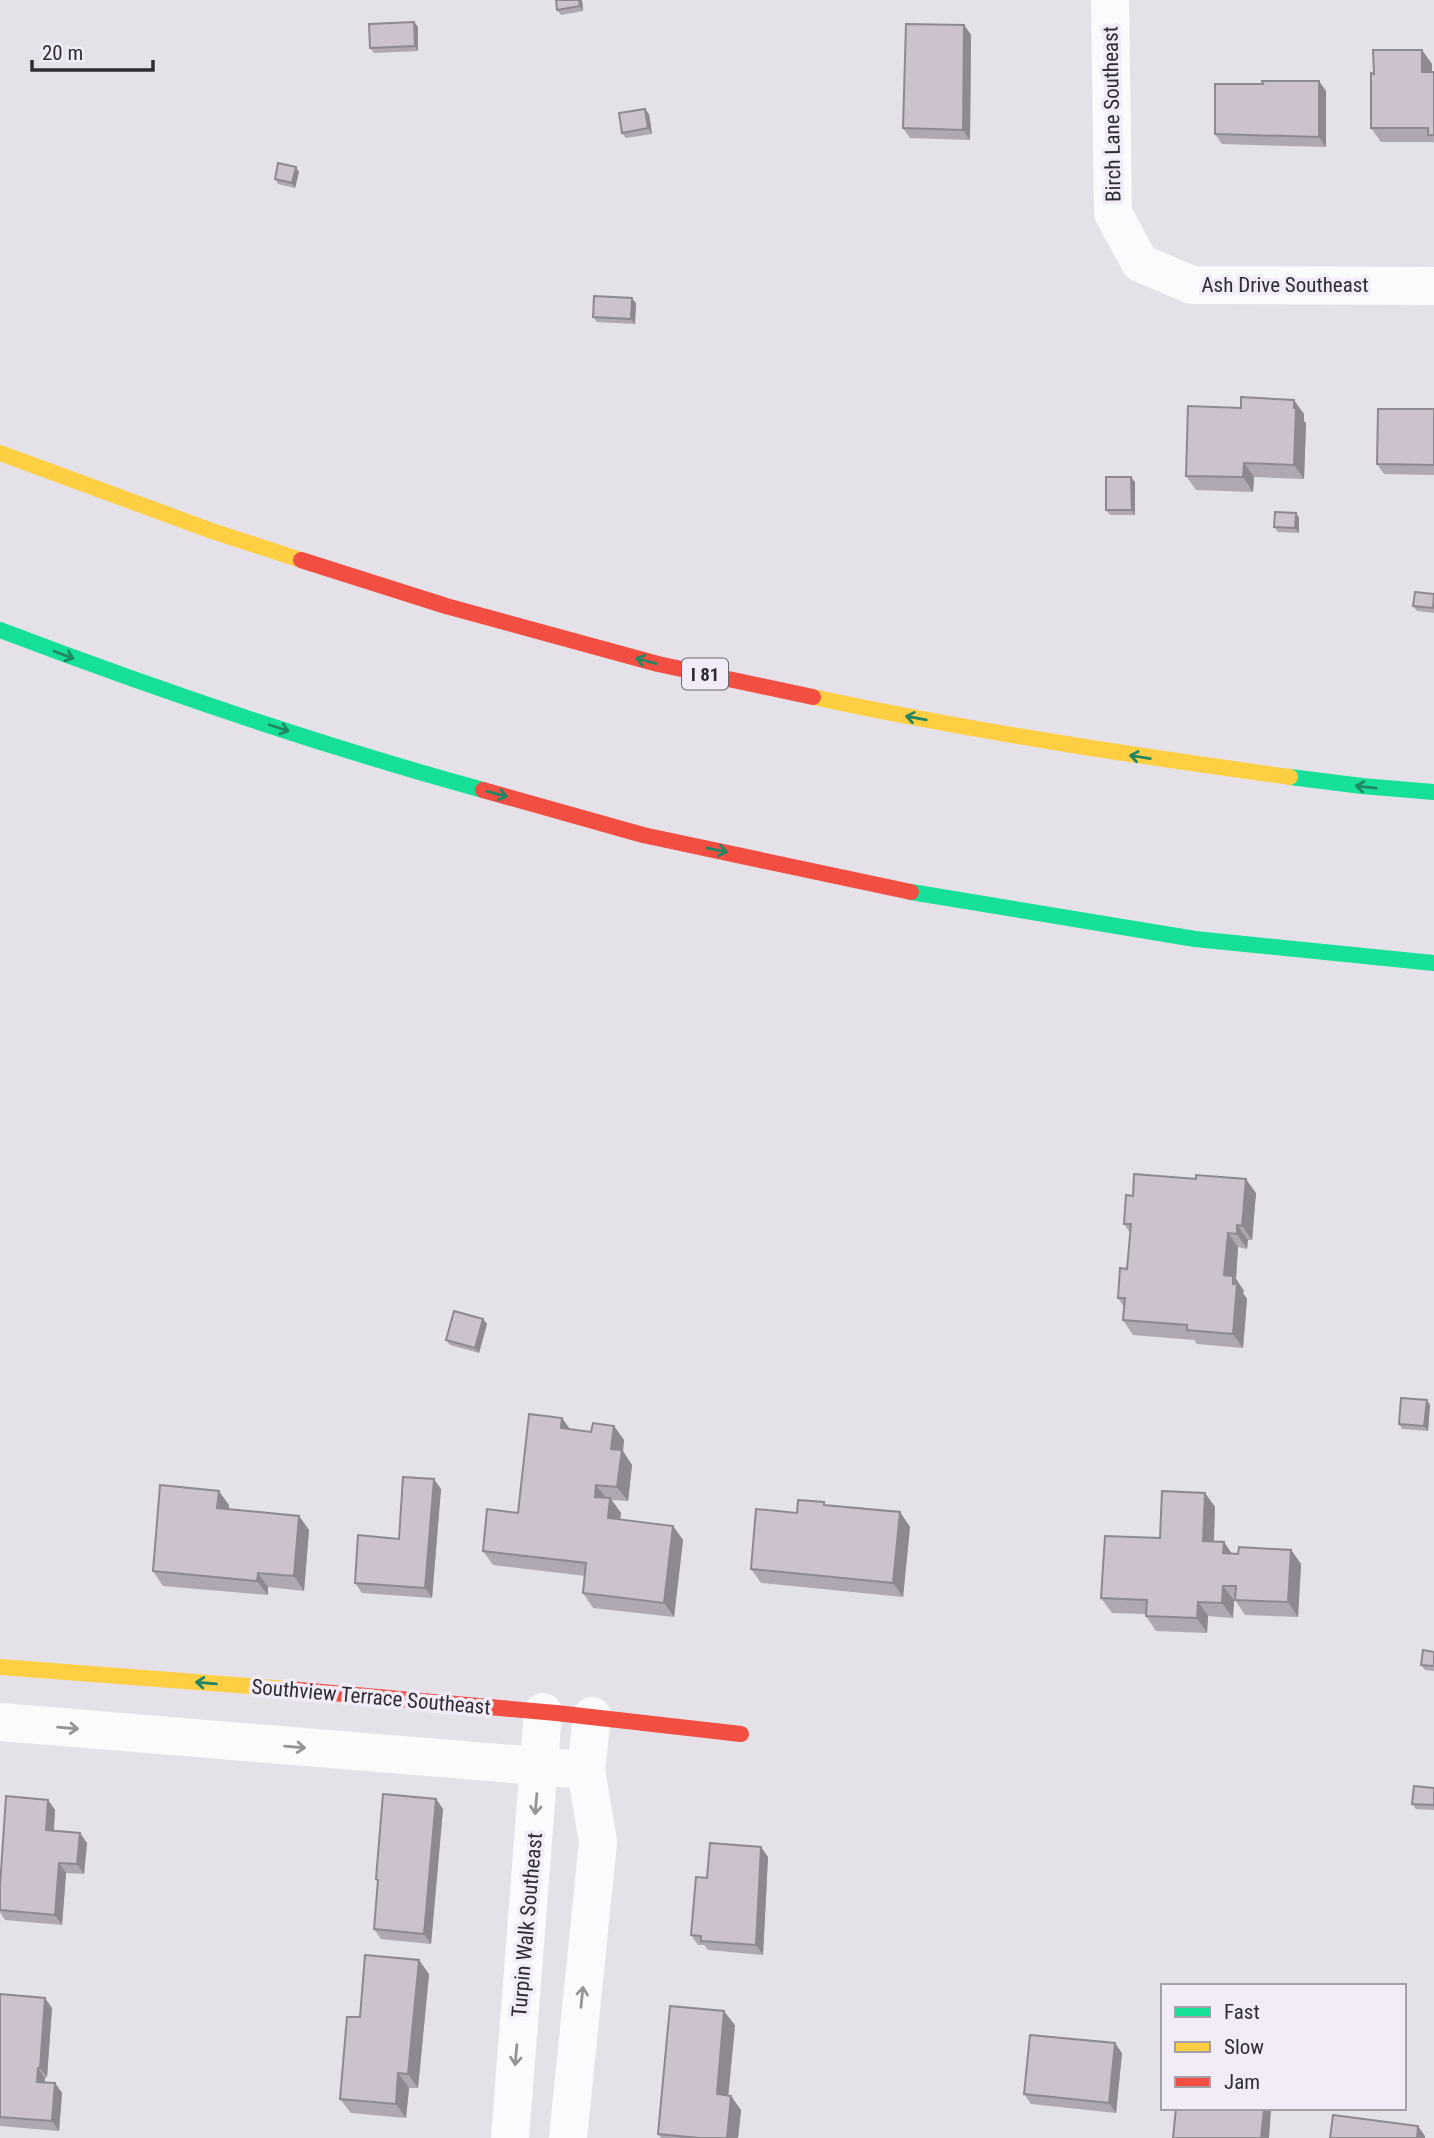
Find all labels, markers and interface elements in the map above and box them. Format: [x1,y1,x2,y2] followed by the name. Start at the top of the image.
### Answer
[1098,26,1126,202] street label: Birch Lane Southeast
[32,28,152,72] scale bar
[42,41,83,65] text: 20 m
[1202,273,1369,297] street label: Ash Drive Southeast
[52,649,74,662] one-way arrow
[635,653,657,666] one-way arrow
[682,659,728,690] road number: I 81
[905,711,928,724] one-way arrow
[268,722,290,735] one-way arrow
[1130,750,1152,763] one-way arrow
[1355,780,1378,793] one-way arrow
[485,788,508,801] one-way arrow
[705,844,728,858] one-way arrow
[250,1675,492,1719] street label: Southview Terrace Southeast
[195,1676,218,1689] one-way arrow
[56,1721,79,1734] one-way arrow
[283,1741,305,1754] one-way arrow
[529,1792,542,1815] one-way arrow
[507,1832,547,2018] street label: Turpin Walk Southeast
[1161,1984,1406,2110] legend
[576,1986,589,2009] one-way arrow
[1224,2000,1260,2024] text: Fast
[1224,2035,1264,2059] text: Slow
[509,2044,522,2066] one-way arrow
[1224,2070,1260,2094] text: Jam

